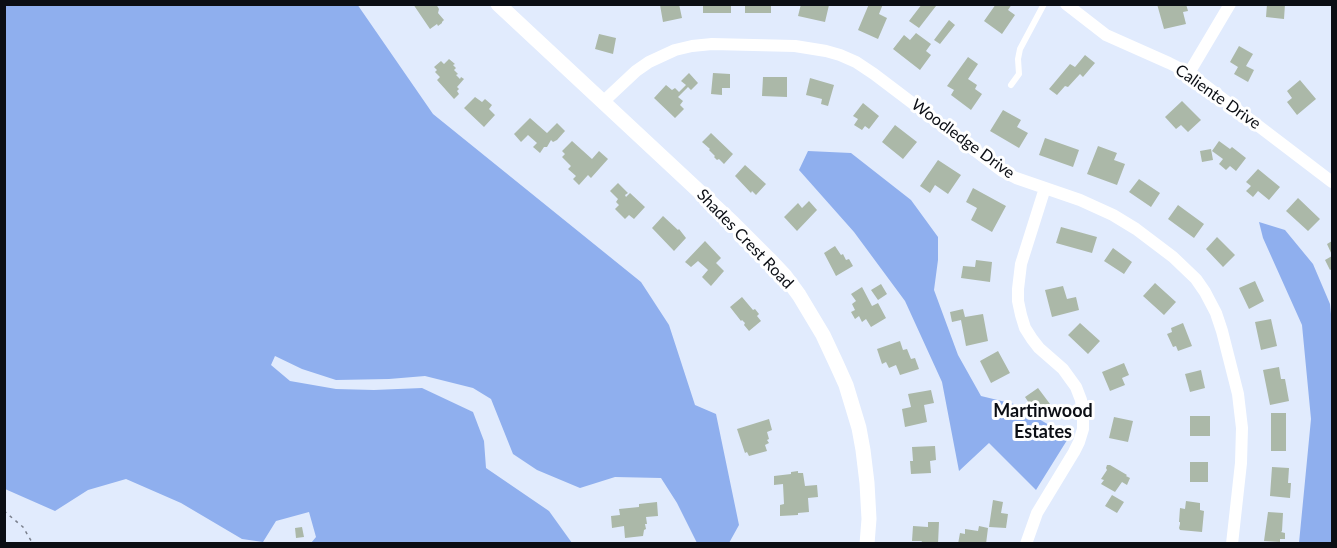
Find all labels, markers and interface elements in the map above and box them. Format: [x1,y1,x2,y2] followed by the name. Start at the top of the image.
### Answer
[1172,60,1264,134] street label: Caliente Drive
[908,95,1018,183] street label: Woodledge Drive
[693,185,797,293] street label: Shades Crest Road
[993,400,1093,442] district label: Martinwood Estates

